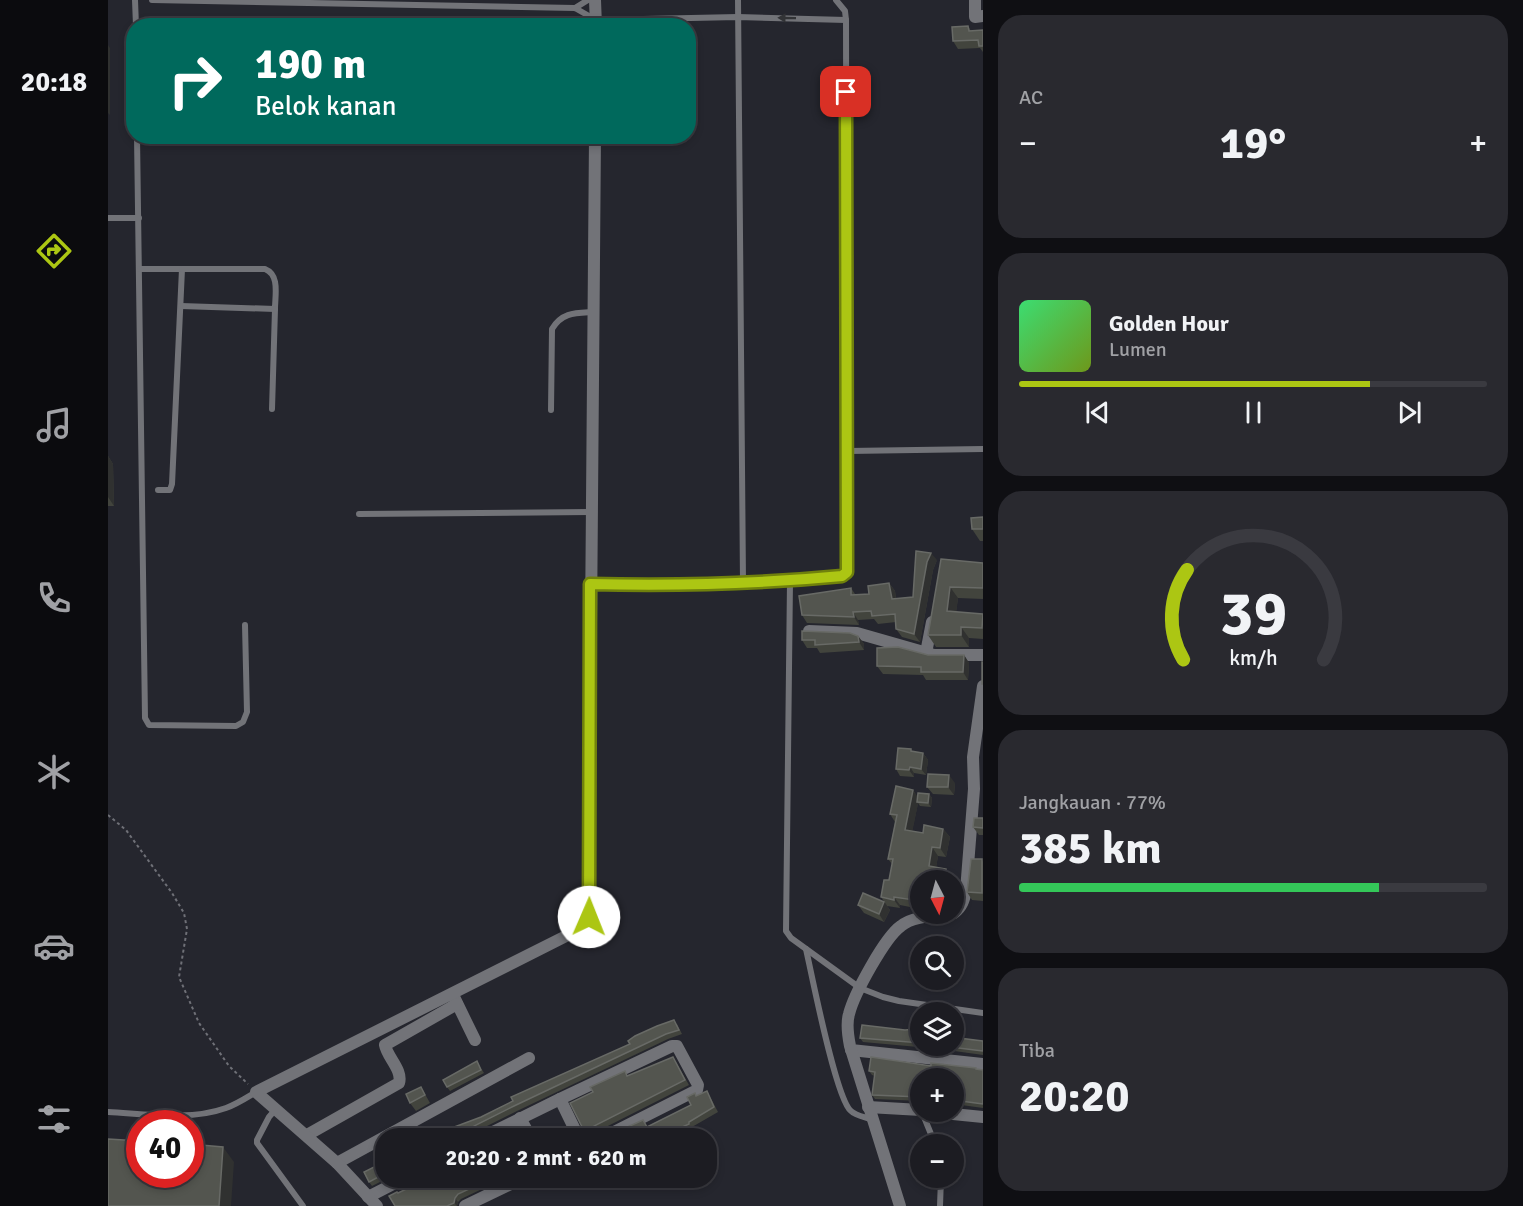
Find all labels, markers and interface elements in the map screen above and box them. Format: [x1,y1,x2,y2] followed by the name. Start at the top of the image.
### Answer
[778,14,797,23] one-way arrow
[255,39,366,90] text: 190 m
[156,42,234,120] icon: right
[21,66,87,99] text: 20:18
[820,66,871,117] pin
[829,75,862,108] icon: arrive
[1019,85,1043,110] text: AC
[255,90,396,123] text: Belok kanan
[1220,116,1286,171] text: 19°
[1019,123,1037,164] text: −
[1469,123,1487,164] text: +
[33,230,75,272] icon: directions
[1109,310,1229,337] text: Golden Hour
[1109,337,1167,362] text: Lumen
[1081,396,1114,429] icon: previous
[1237,396,1270,429] icon: pause
[1393,396,1426,429] icon: next
[33,404,75,446] icon: music
[1219,575,1287,652] text: 39
[33,577,75,619] icon: phone
[1229,645,1277,671] text: km/h
[33,751,75,793] icon: climate
[1019,790,1166,815] text: Jangkauan · 77%
[1019,821,1162,876] text: 385 km
[910,870,964,924] north arrow
[910,870,964,1188] map controls
[557,885,621,949] position arrow
[33,925,75,967] icon: car
[910,936,964,990] button: search
[910,1002,964,1056] button: layers
[1019,1038,1055,1063] text: Tiba
[910,1068,964,1122] button: +
[1019,1069,1129,1124] text: 20:20
[33,1098,75,1140] icon: filters
[126,1110,204,1188] speed limit sign: 40
[910,1134,964,1188] button: −
[446,1144,646,1171] text: 20:20 · 2 mnt · 620 m

